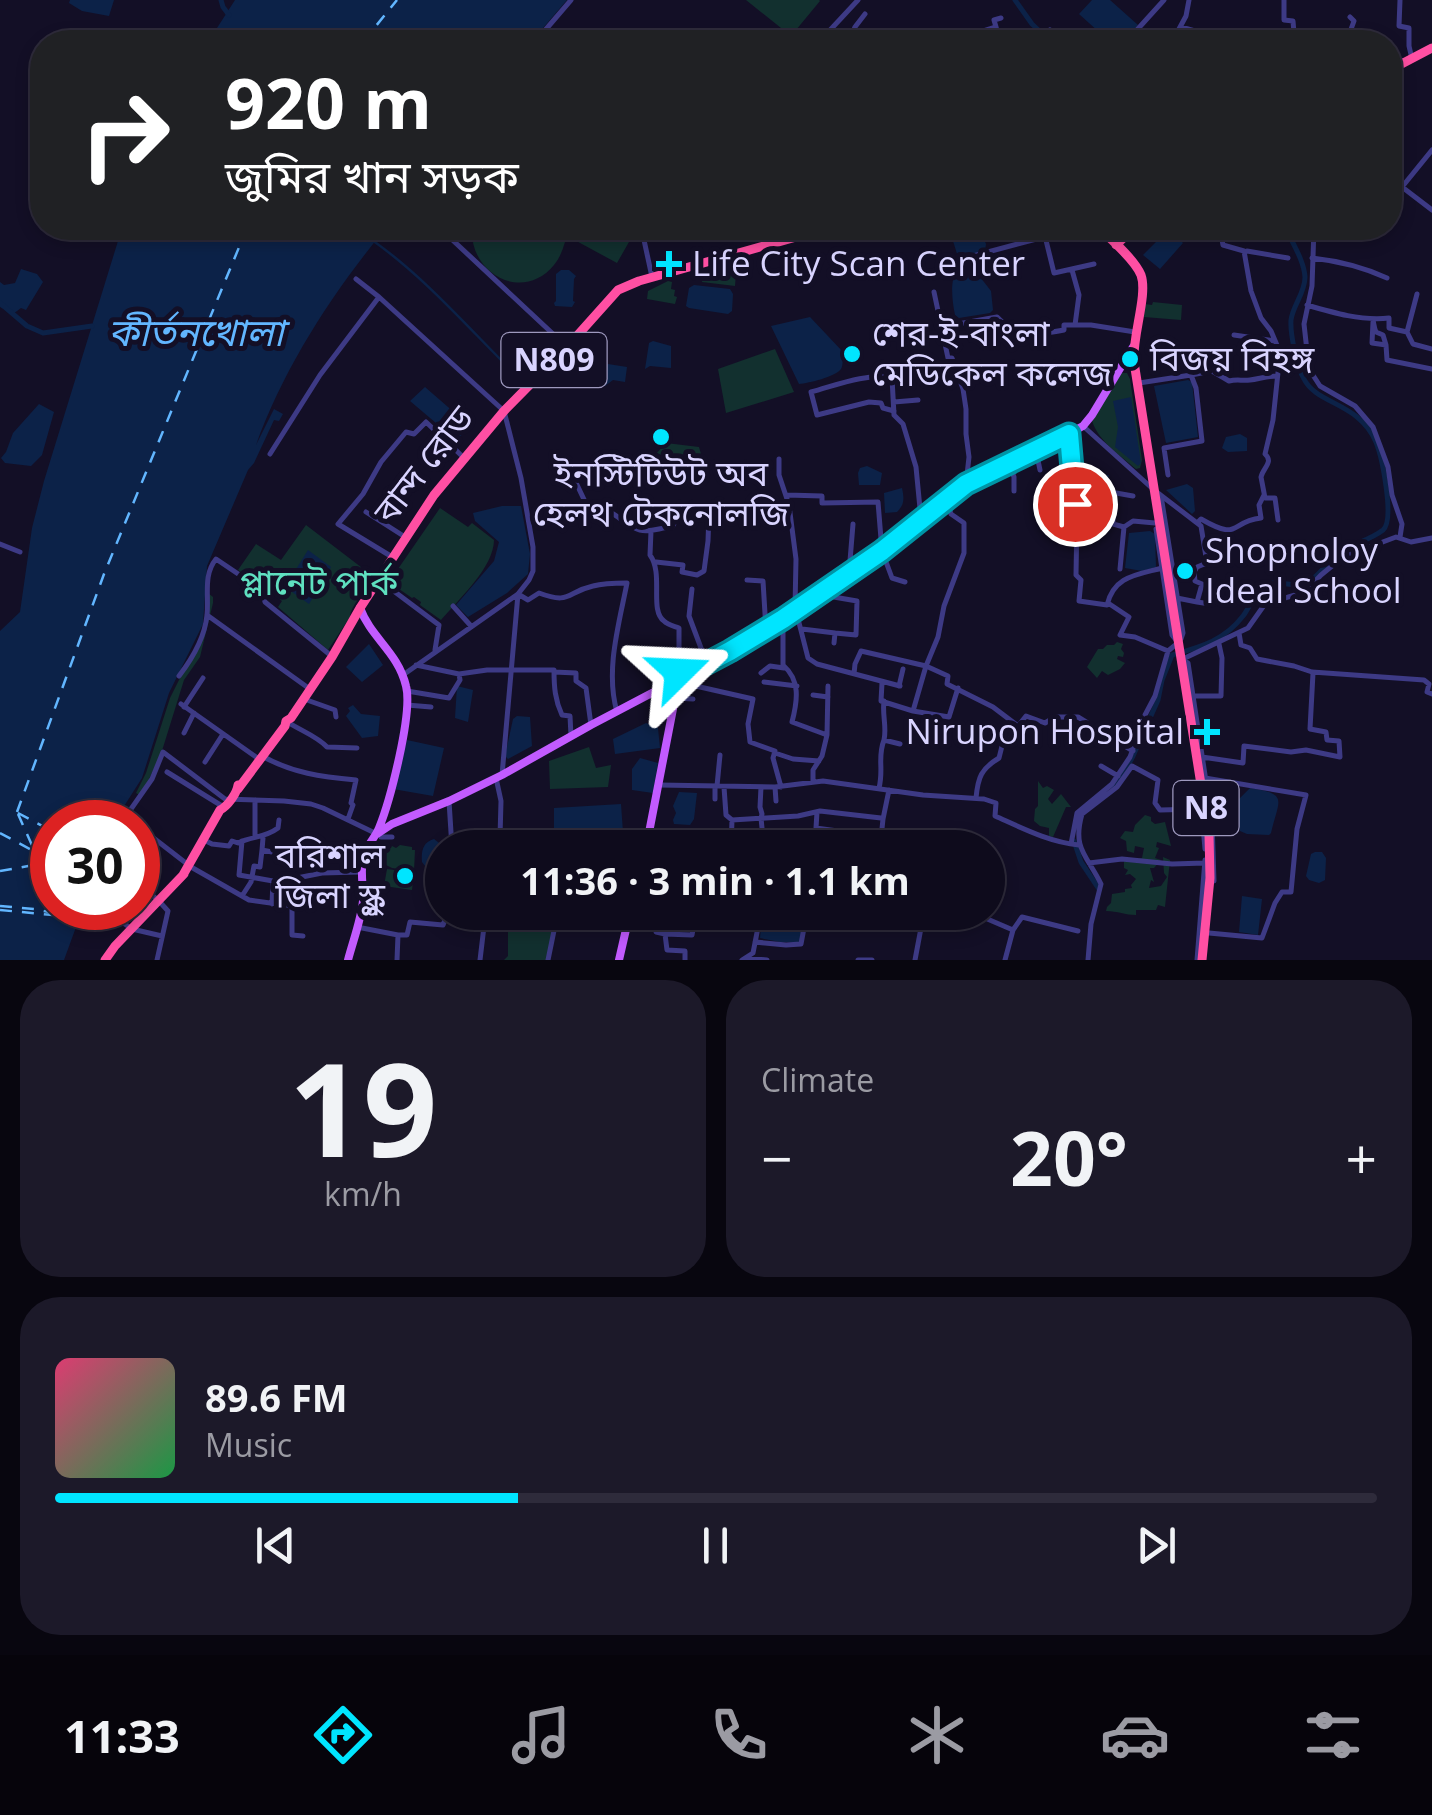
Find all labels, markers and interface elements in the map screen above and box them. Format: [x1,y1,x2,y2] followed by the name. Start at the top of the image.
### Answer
[225,54,432,150] text: 920 m
[60,70,190,200] icon: right
[225,145,519,206] text: জুমির খান সড়ক
[692,239,1025,286] place label: Life City Scan Center
[656,251,682,277] marker: Life City Scan Center
[108,305,291,357] water label: কীর্তনখোলা
[872,309,1113,396] place label: শের-ই-বাংলা মেডিকেল কলেজ
[502,333,606,387] road number: N809
[1149,334,1315,381] place label: বিজয় বিহঙ্গ
[841,343,863,365] marker: শের-ই-বাংলা মেডিকেল কলেজ
[1119,348,1141,370] marker: বিজয় বিহঙ্গ
[362,395,484,533] street label: বান্দ রোড
[650,426,672,448] marker: ইনস্টিটিউট অব হেলথ টেকনোলজি
[533,449,790,536] place label: ইনস্টিটিউট অব হেলথ টেকনোলজি
[1033,462,1118,547] pin
[1048,477,1103,532] icon: arrive
[1205,526,1402,613] place label: Shopnoloy Ideal School
[240,558,399,605] park label: প্লানেট পার্ক
[1174,560,1196,582] marker: Shopnoloy Ideal School
[627,620,731,724] position arrow
[905,707,1184,754] place label: Nirupon Hospital
[1194,719,1220,745] marker: Nirupon Hospital
[1174,781,1238,835] road number: N8
[30,800,160,930] speed limit sign: 30
[274,831,386,918] place label: বরিশাল জিলা স্কুল
[520,854,910,906] text: 11:36 · 3 min · 1.1 km
[394,865,416,887] marker: বরিশাল জিলা স্কুল
[289,1018,437,1195] text: 19
[761,1058,874,1101] text: Climate
[1010,1106,1128,1208] text: 20°
[761,1120,792,1195] text: −
[1346,1120,1377,1195] text: +
[324,1172,402,1215] text: km/h
[205,1371,348,1423] text: 89.6 FM
[205,1423,292,1466] text: Music
[248,1518,303,1573] icon: previous
[688,1518,743,1573] icon: pause
[1129,1518,1184,1573] icon: next
[308,1700,378,1770] icon: directions
[506,1700,576,1770] icon: music
[704,1700,774,1770] icon: phone
[902,1700,972,1770] icon: climate
[1100,1700,1170,1770] icon: car
[1298,1700,1368,1770] icon: filters
[64,1705,180,1766] text: 11:33

